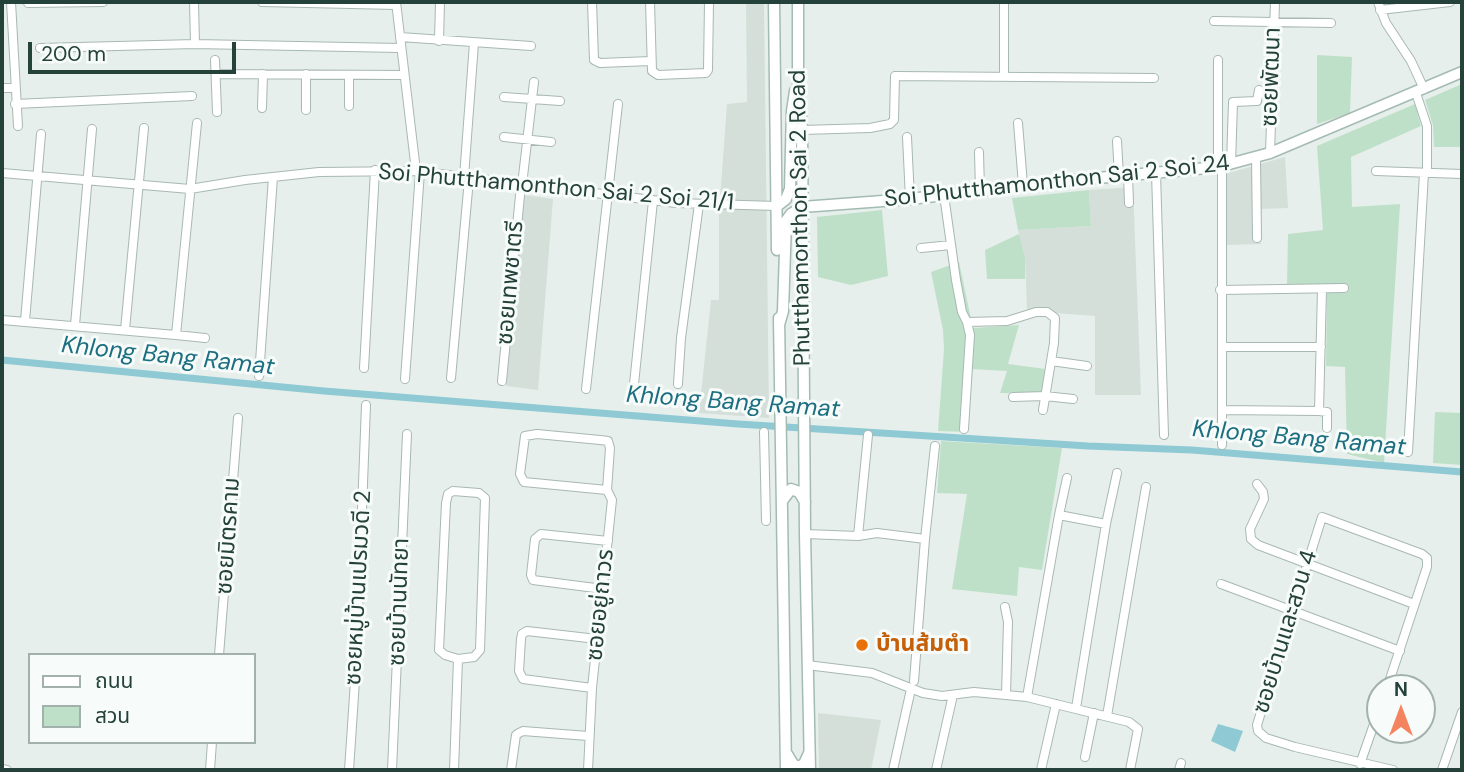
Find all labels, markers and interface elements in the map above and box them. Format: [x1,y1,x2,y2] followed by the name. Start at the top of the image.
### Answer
[1256,27,1288,127] street label: ซอยพัฒนา
[32,28,240,72] scale bar
[41,40,106,68] text: 200 m
[785,70,817,366] street label: Phutthamonthon Sai 2 Road
[883,150,1231,214] street label: Soi Phutthamonthon Sai 2 Soi 24
[377,159,735,217] street label: Soi Phutthamonthon Sai 2 Soi 21/1
[492,220,530,346] street label: ซอยเทพชาตรี
[60,331,276,383] water label: Khlong Bang Ramat
[625,381,841,425] water label: Khlong Bang Ramat
[1191,415,1407,463] water label: Khlong Bang Ramat
[211,477,247,595] street label: ซอยมิตรคาม
[340,490,378,686] street label: ซอยหมู่บ้านเปรมวดี 2
[384,538,416,666] street label: ซอยบ้านนัทยา
[1248,547,1324,717] street label: ซอยบ้านและสวน 4
[581,548,621,662] street label: ซอยอยู่ถาวร
[876,631,969,659] place label: บ้านส้มตำ
[854,637,870,653] marker: บ้านส้มตำ
[28,653,256,744] legend
[95,667,133,695] text: ถนน
[1366,674,1436,744] north arrow
[1394,677,1408,702] text: N
[95,702,130,730] text: สวน

